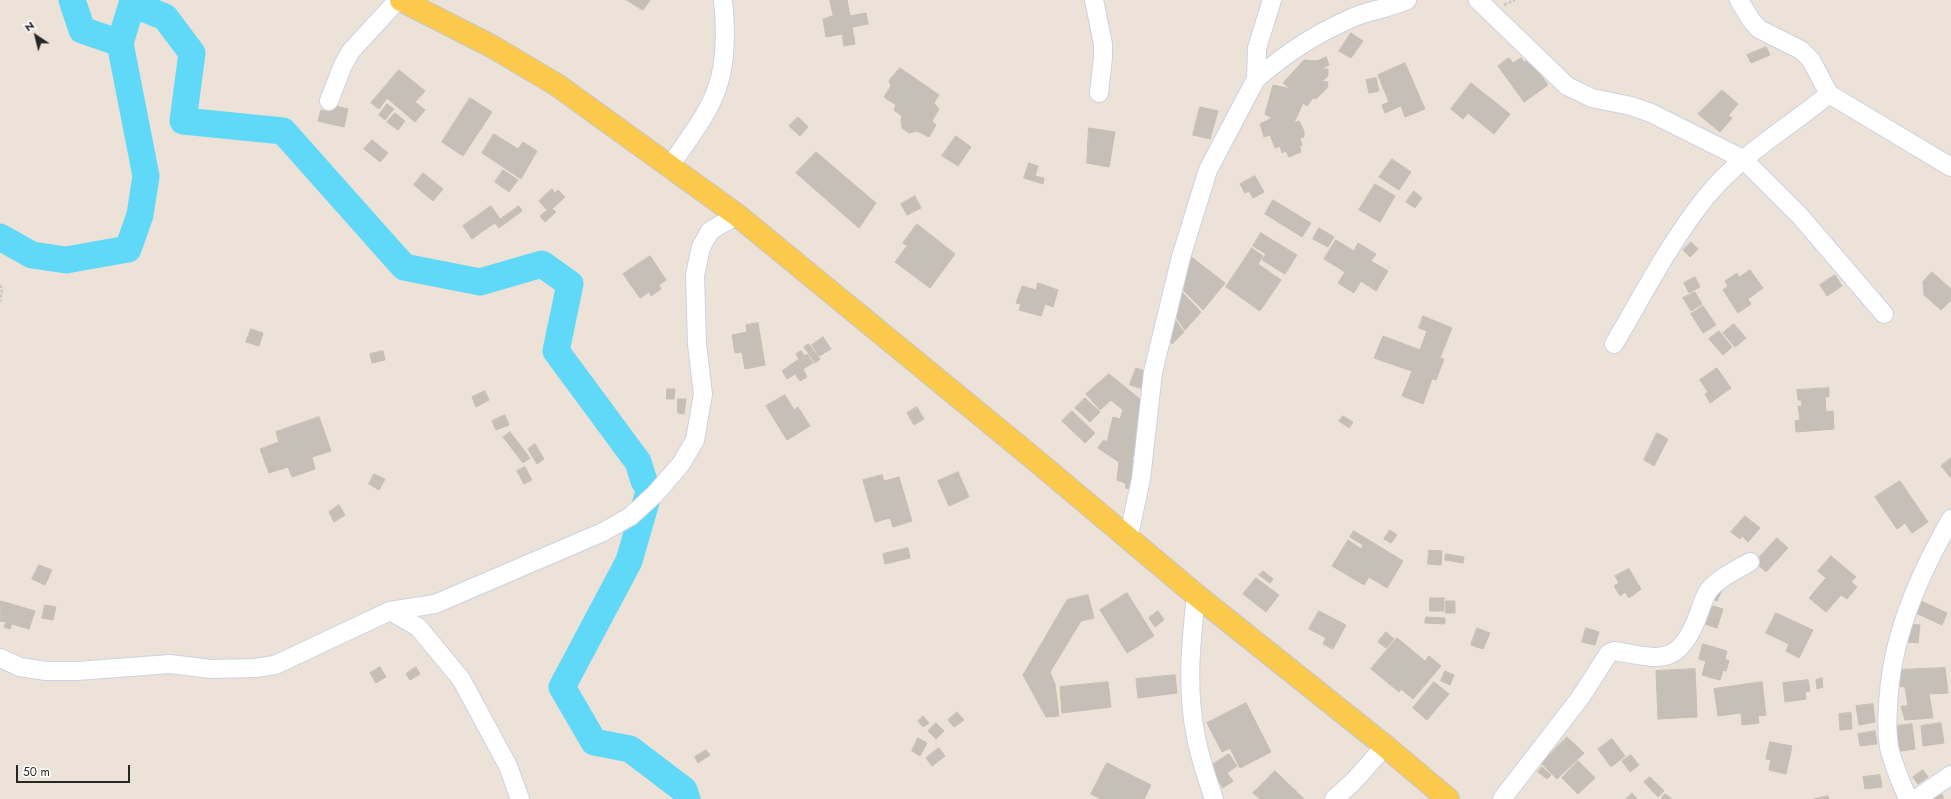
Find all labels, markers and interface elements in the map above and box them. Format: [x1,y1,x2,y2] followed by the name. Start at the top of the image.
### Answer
[16,16,56,56] north arrow
[21,17,37,35] text: N
[18,757,132,783] scale bar
[23,763,50,781] text: 50 m

